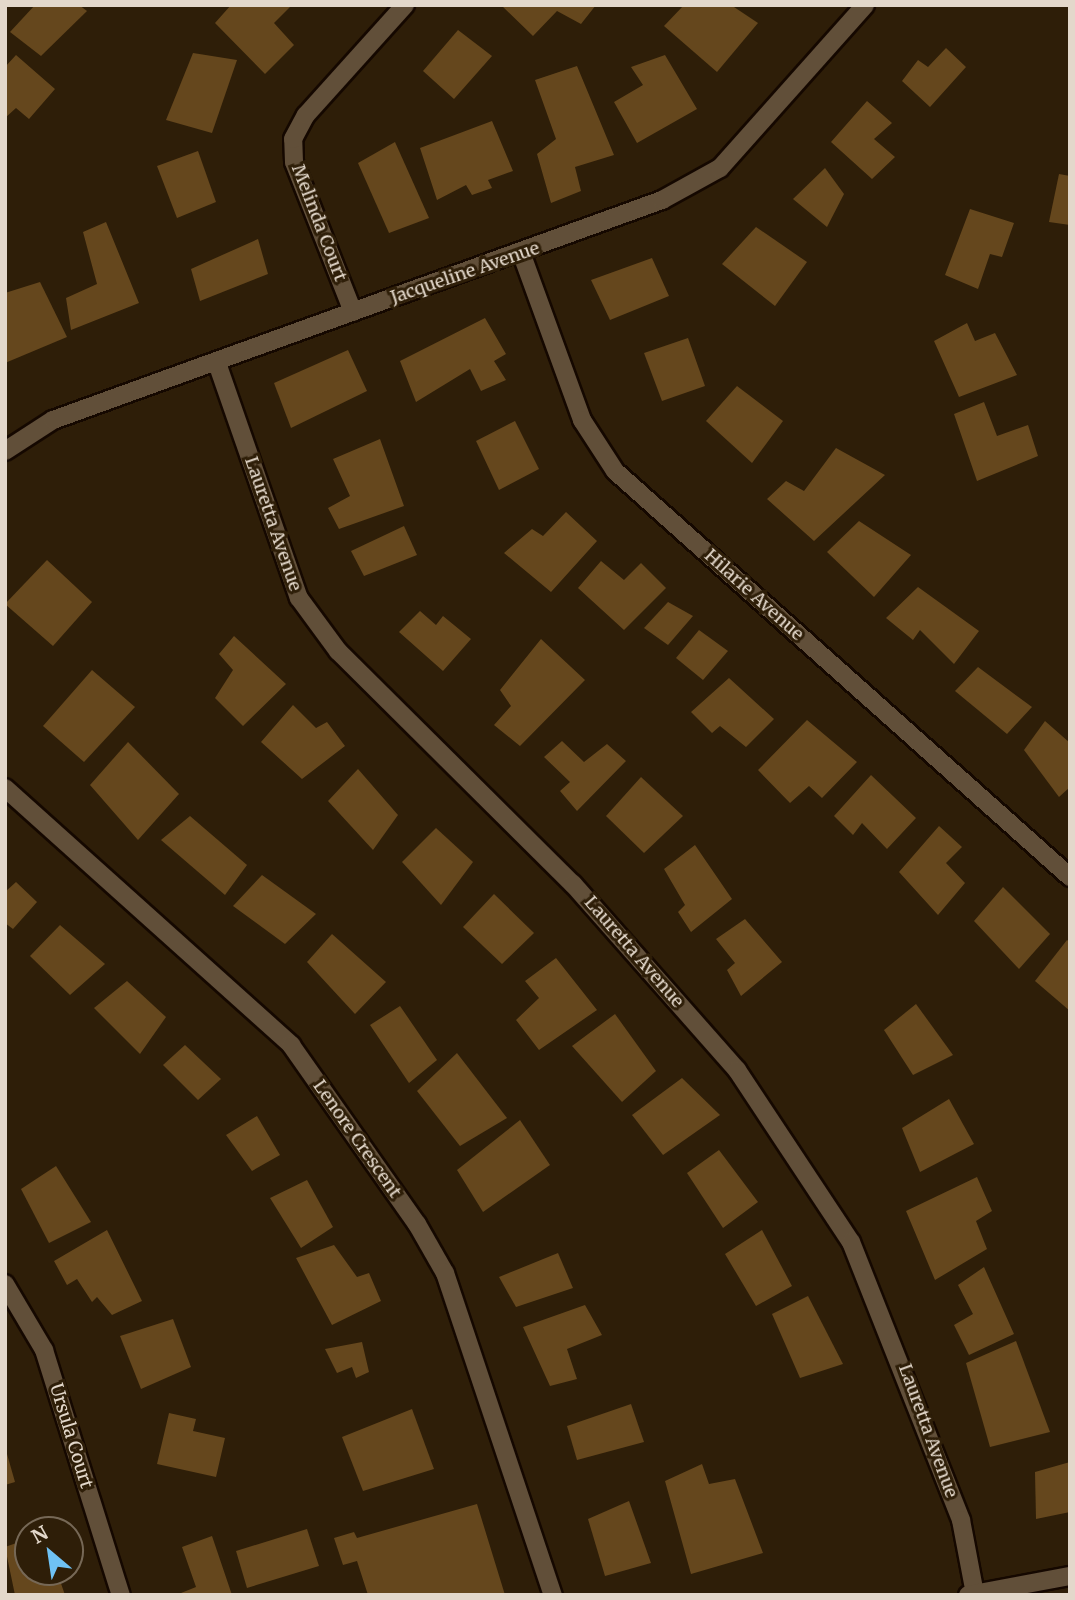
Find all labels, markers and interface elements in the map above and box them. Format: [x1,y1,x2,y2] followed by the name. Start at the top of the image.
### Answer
[287,161,351,285] street label: Melinda Court
[388,237,542,309] street label: Jacqueline Avenue
[240,454,306,594] street label: Lauretta Avenue
[700,545,808,645] street label: Hilarie Avenue
[580,892,688,1012] street label: Lauretta Avenue
[308,1076,406,1202] street label: Lenore Crescent
[894,1361,962,1501] street label: Lauretta Avenue
[45,1381,97,1491] street label: Ursula Court
[14,1516,84,1586] north arrow
[27,1520,52,1549] text: N

